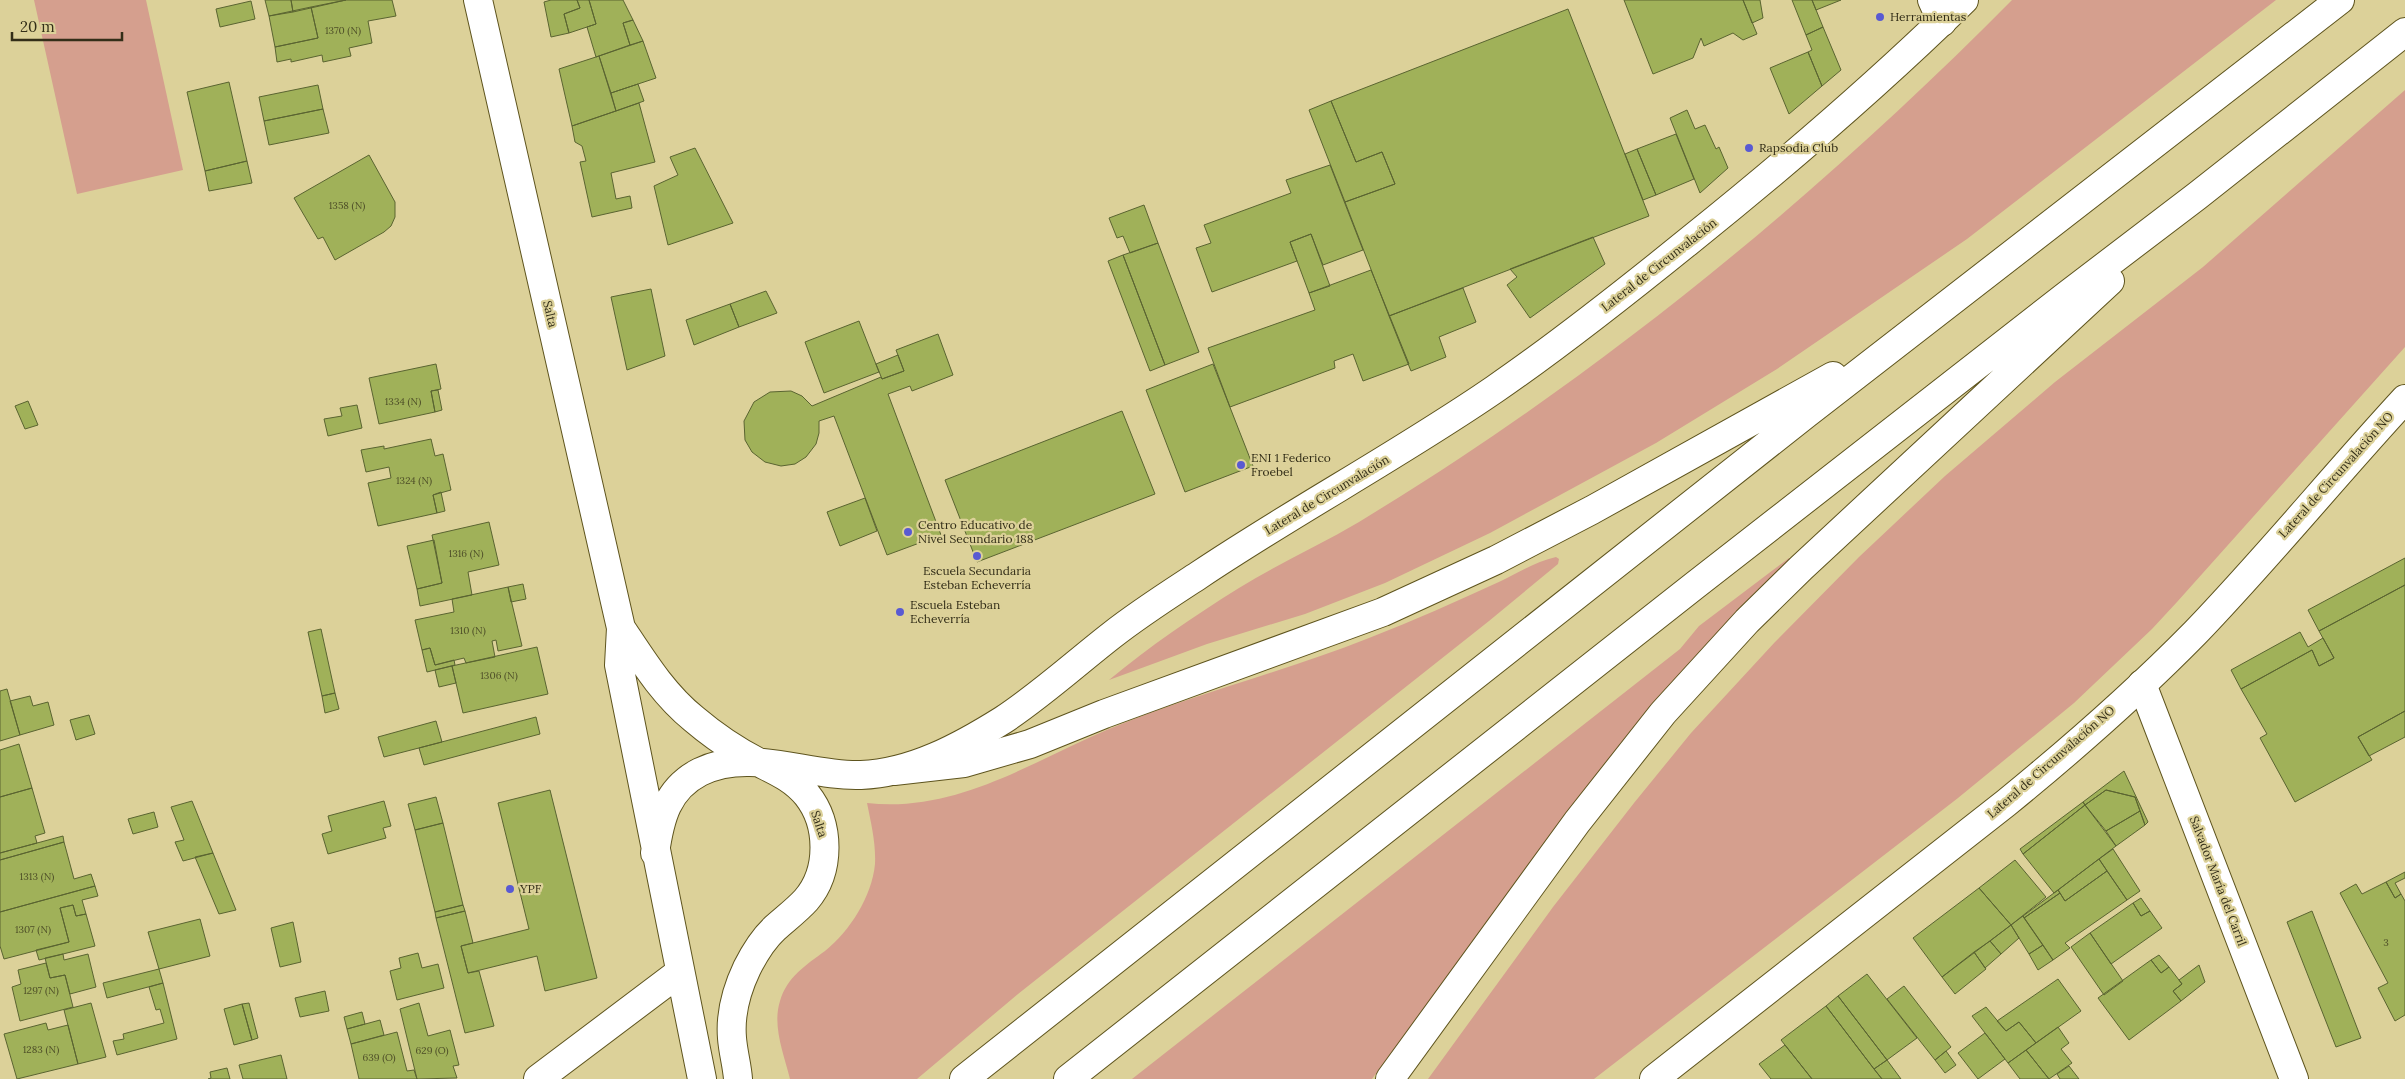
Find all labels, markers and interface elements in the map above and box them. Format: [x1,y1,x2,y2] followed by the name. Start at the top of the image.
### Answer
[1890,9,1967,24] place label: Herramientas
[12,10,122,42] scale bar
[1874,11,1886,23] marker: Herramientas
[20,17,55,36] text: 20 m
[325,24,361,37] house number: 1370 (N)
[1759,140,1838,155] place label: Rapsodia Club
[1743,142,1755,154] marker: Rapsodia Club
[329,199,365,212] house number: 1358 (N)
[1598,215,1719,314] street label: Lateral de Circunvalación
[540,299,561,329] street label: Salta
[385,395,421,408] house number: 1334 (N)
[2275,409,2396,541] street label: Lateral de Circunvalación NO
[1251,450,1331,479] place label: ENI 1 Federico Froebel
[1262,452,1392,538] street label: Lateral de Circunvalación
[1235,459,1247,471] marker: ENI 1 Federico Froebel
[396,474,432,487] house number: 1324 (N)
[918,517,1034,546] place label: Centro Educativo de Nivel Secundario 188
[902,526,914,538] marker: Centro Educativo de Nivel Secundario 188
[449,547,483,560] house number: 1316 (N)
[971,550,983,562] marker: Escuela Secundaria Esteban Echeverría
[923,563,1031,592] place label: Escuela Secundaria Esteban Echeverría
[910,597,1000,626] place label: Escuela Esteban Echeverría
[894,606,906,618] marker: Escuela Esteban Echeverría
[450,624,486,637] house number: 1310 (N)
[480,669,518,682] house number: 1306 (N)
[1984,702,2117,821] street label: Lateral de Circunvalación NO
[808,809,831,839] street label: Salta
[2187,814,2250,948] street label: Salvador María del Carril
[20,870,54,883] house number: 1313 (N)
[519,881,542,896] place label: YPF
[504,883,516,895] marker: YPF
[15,923,51,936] house number: 1307 (N)
[2383,936,2389,949] house number: 3
[23,984,59,997] house number: 1297 (N)
[23,1043,59,1056] house number: 1283 (N)
[416,1044,448,1057] house number: 629 (O)
[362,1051,396,1064] house number: 639 (O)

